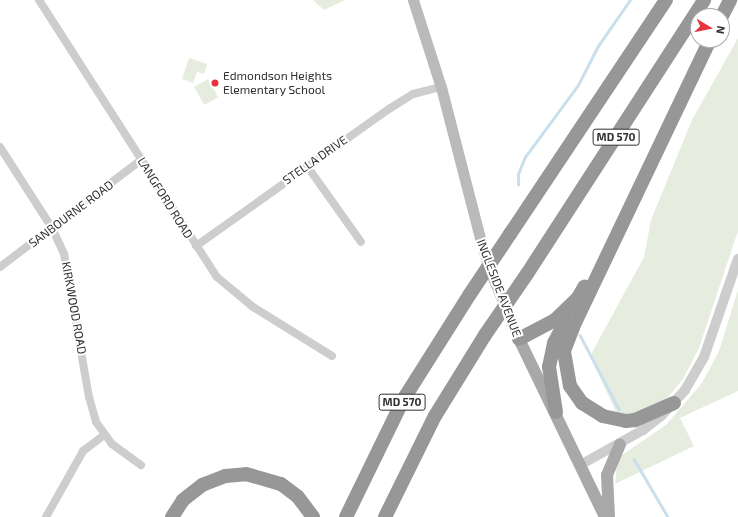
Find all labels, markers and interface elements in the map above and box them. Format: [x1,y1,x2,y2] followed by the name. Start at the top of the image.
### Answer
[690,8,730,48] north arrow
[714,25,728,35] text: N
[223,69,332,97] place label: Edmondson Heights Elementary School
[210,78,220,88] marker: Edmondson Heights Elementary School
[592,128,640,146] road number: MD 570
[280,132,350,188] street label: STELLA DRIVE
[134,155,196,241] street label: LANGFORD ROAD
[26,177,116,251] street label: SANBOURNE ROAD
[474,237,524,339] street label: INGLESIDE AVENUE
[59,261,89,355] street label: KIRKWOOD ROAD
[378,393,426,411] road number: MD 570

